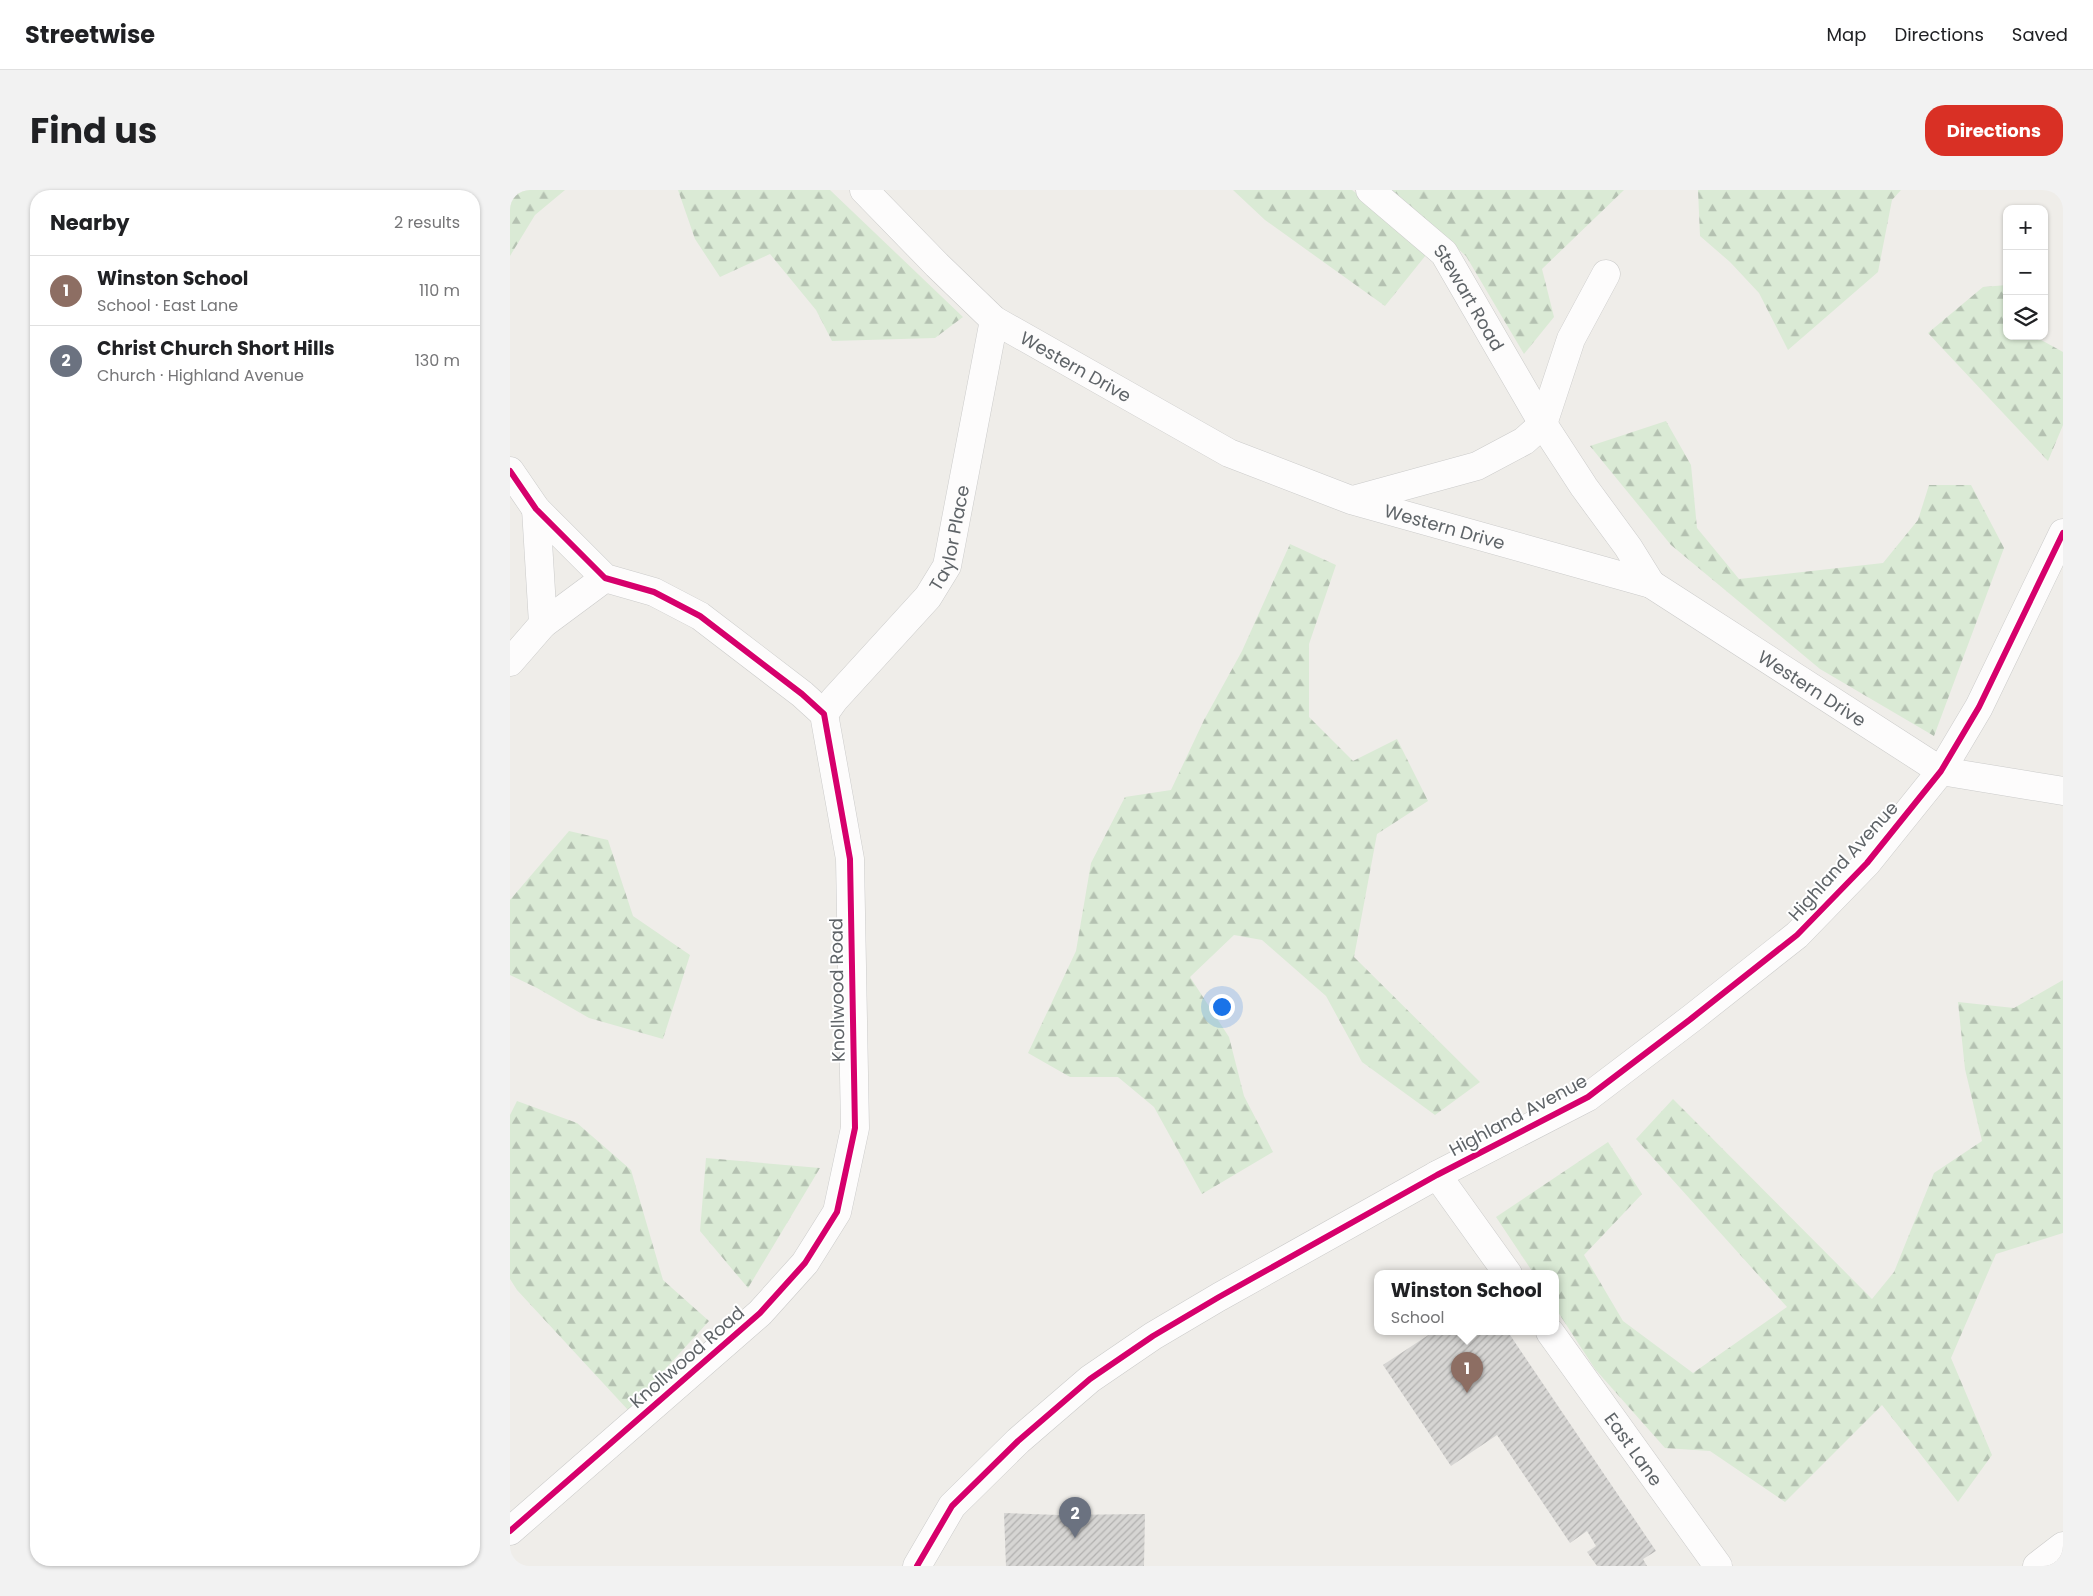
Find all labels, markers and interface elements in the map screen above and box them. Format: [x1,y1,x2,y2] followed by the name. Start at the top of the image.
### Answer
[25,18,155,51] text: Streetwise
[1827,22,1866,47] text: Map
[1894,22,1984,47] text: Directions
[2012,22,2068,47] text: Saved
[1925,105,2063,156] button: Directions
[30,106,157,155] text: Find us
[2003,205,2048,340] map controls
[2003,205,2048,250] button: +
[50,208,130,237] text: Nearby
[394,211,460,234] text: 2 results
[1429,237,1510,355] street label: Stewart Road
[2003,250,2048,295] button: −
[97,265,248,292] text: Winston School
[63,279,69,302] text: 1
[419,279,460,302] text: 110 m
[97,294,238,317] text: School · East Lane
[2003,295,2048,340] button: layers
[1016,325,1136,408] street label: Western Drive
[97,335,335,362] text: Christ Church Short Hills
[61,349,71,372] text: 2
[415,349,460,372] text: 130 m
[97,364,304,387] text: Church · Highland Avenue
[923,483,975,595] street label: Taylor Place
[1382,497,1508,555] street label: Western Drive
[1753,644,1871,732] street label: Western Drive
[1782,796,1904,926] street label: Highland Avenue
[823,918,851,1062] street label: Knollwood Road
[1209,994,1235,1020] your location
[1444,1068,1592,1162] street label: Highland Avenue
[1374,1270,1559,1335] popup
[1391,1277,1542,1304] text: Winston School
[624,1300,750,1414] street label: Knollwood Road
[1391,1306,1445,1329] text: School
[1451,1352,1483,1393] pin: 1
[1599,1407,1669,1491] street label: East Lane
[1059,1497,1091,1538] pin: 2

